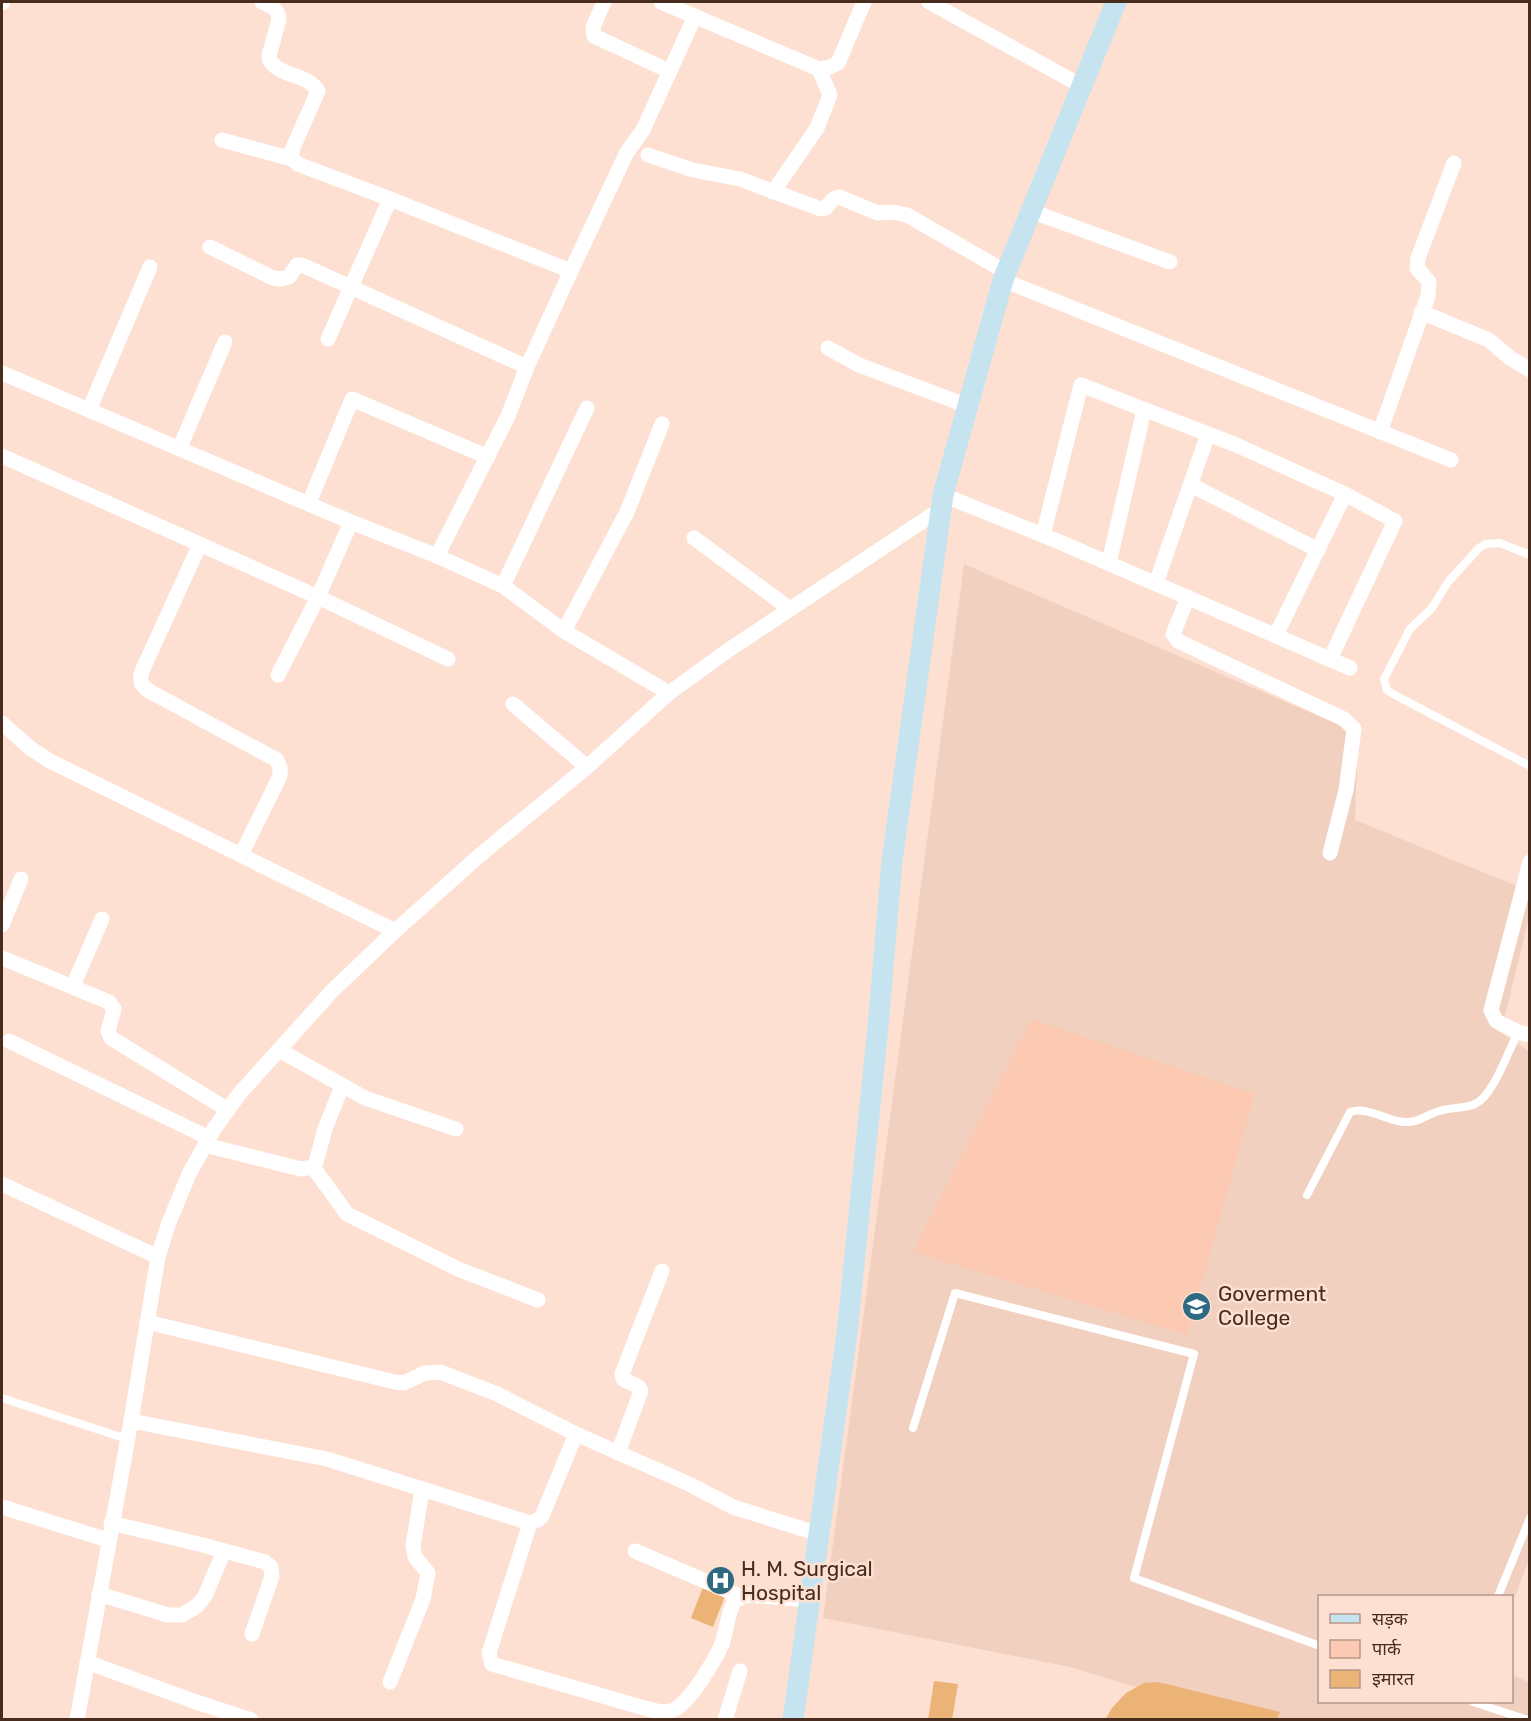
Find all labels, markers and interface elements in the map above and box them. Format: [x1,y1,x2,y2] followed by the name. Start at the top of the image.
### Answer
[1218,1281,1326,1330] place label: Goverment College
[1181,1290,1213,1322] school or university icon: Goverment College
[741,1556,873,1605] place label: H. M. Surgical Hospital
[704,1565,736,1597] hospital icon: H. M. Surgical Hospital
[1318,1595,1513,1703] legend
[1372,1608,1409,1630] text: सड़क
[1372,1638,1402,1660] text: पार्क
[1372,1668,1415,1690] text: इमारत

